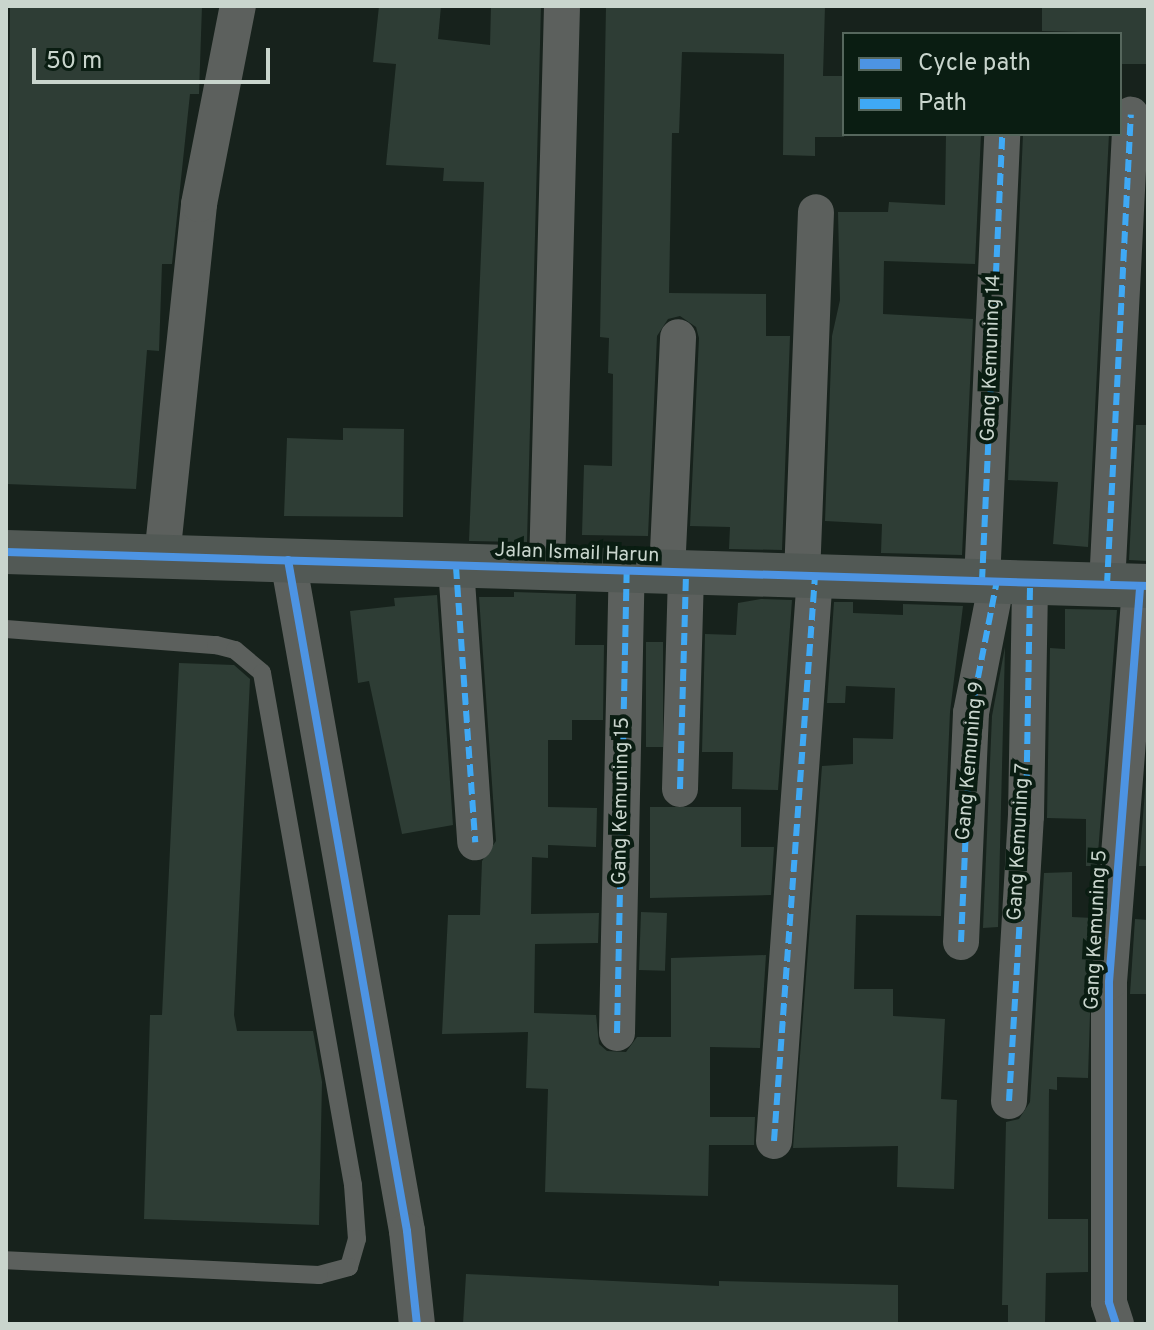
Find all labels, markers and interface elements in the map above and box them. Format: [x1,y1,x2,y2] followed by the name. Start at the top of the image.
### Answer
[36,32,274,82] scale bar
[842,32,1122,136] legend
[46,47,102,77] text: 50 m
[918,49,1031,79] text: Cycle path
[918,89,967,119] text: Path
[977,274,1007,442] street label: Gang Kemuning 14
[494,539,660,569] street label: Jalan Ismail Harun
[952,680,990,842] street label: Gang Kemuning 9
[609,717,635,885] street label: Gang Kemuning 15
[1004,762,1036,922] street label: Gang Kemuning 7
[1081,849,1113,1011] street label: Gang Kemuning 5

